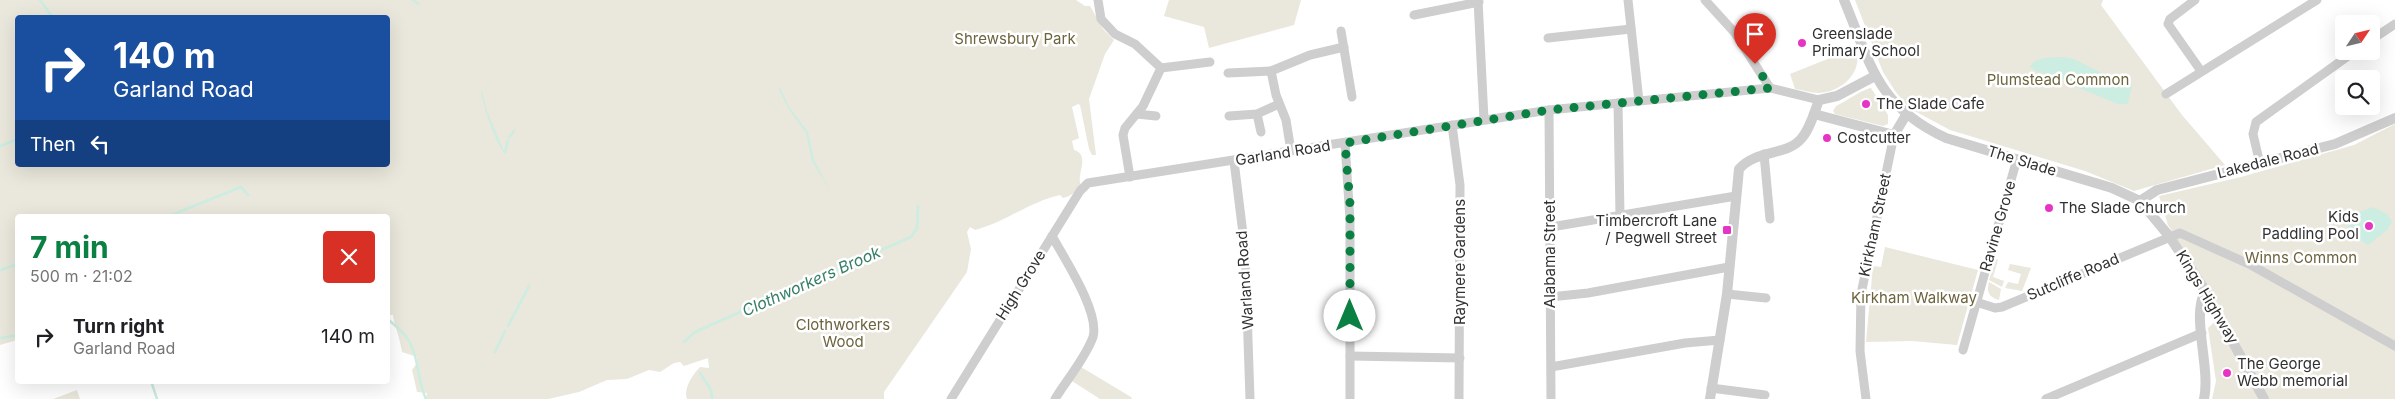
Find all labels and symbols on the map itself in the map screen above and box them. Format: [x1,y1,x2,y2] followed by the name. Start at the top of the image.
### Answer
[1734,13,1776,64] pin
[2335,15,2380,60] north arrow
[1812,24,1920,60] place label: Greenslade Primary School
[954,29,1076,48] park label: Shrewsbury Park
[1796,37,1808,49] marker: Greenslade Primary School
[1987,70,2129,89] park label: Plumstead Common
[1876,94,1985,113] place label: The Slade Cafe
[1860,98,1872,110] marker: The Slade Cafe
[1837,128,1911,147] place label: Costcutter
[1821,132,1833,144] marker: Costcutter
[1234,136,1332,169] street label: Garland Road
[2215,139,2321,182] street label: Lakedale Road
[1985,141,2059,180] street label: The Slade
[1854,171,1895,278] street label: Kirkham Street
[1975,178,2020,274] street label: Ravine Grove
[2059,198,2186,217] place label: The Slade Church
[1450,199,1469,325] street label: Raymere Gardens
[1540,200,1559,308] street label: Alabama Street
[2043,202,2055,214] marker: The Slade Church
[2262,207,2359,243] place label: Kids Paddling Pool
[1596,211,1717,247] place label: Timbercroft Lane / Pegwell Street
[2363,220,2375,232] marker: Kids Paddling Pool
[1721,224,1733,236] marker: Timbercroft Lane / Pegwell Street
[1232,230,1257,330] street label: Warland Road
[739,241,883,321] water label: Clothworkers Brook
[992,246,1050,323] street label: High Grove
[2172,246,2243,348] street label: Kings Highway
[2245,248,2357,267] park label: Winns Common
[2024,249,2122,304] street label: Sutcliffe Road
[1851,288,1978,307] park label: Kirkham Walkway
[1323,289,1375,341] position arrow
[796,315,890,351] park label: Clothworkers Wood
[2237,354,2348,390] place label: The George Webb memorial
[2221,367,2233,379] marker: The George Webb memorial

